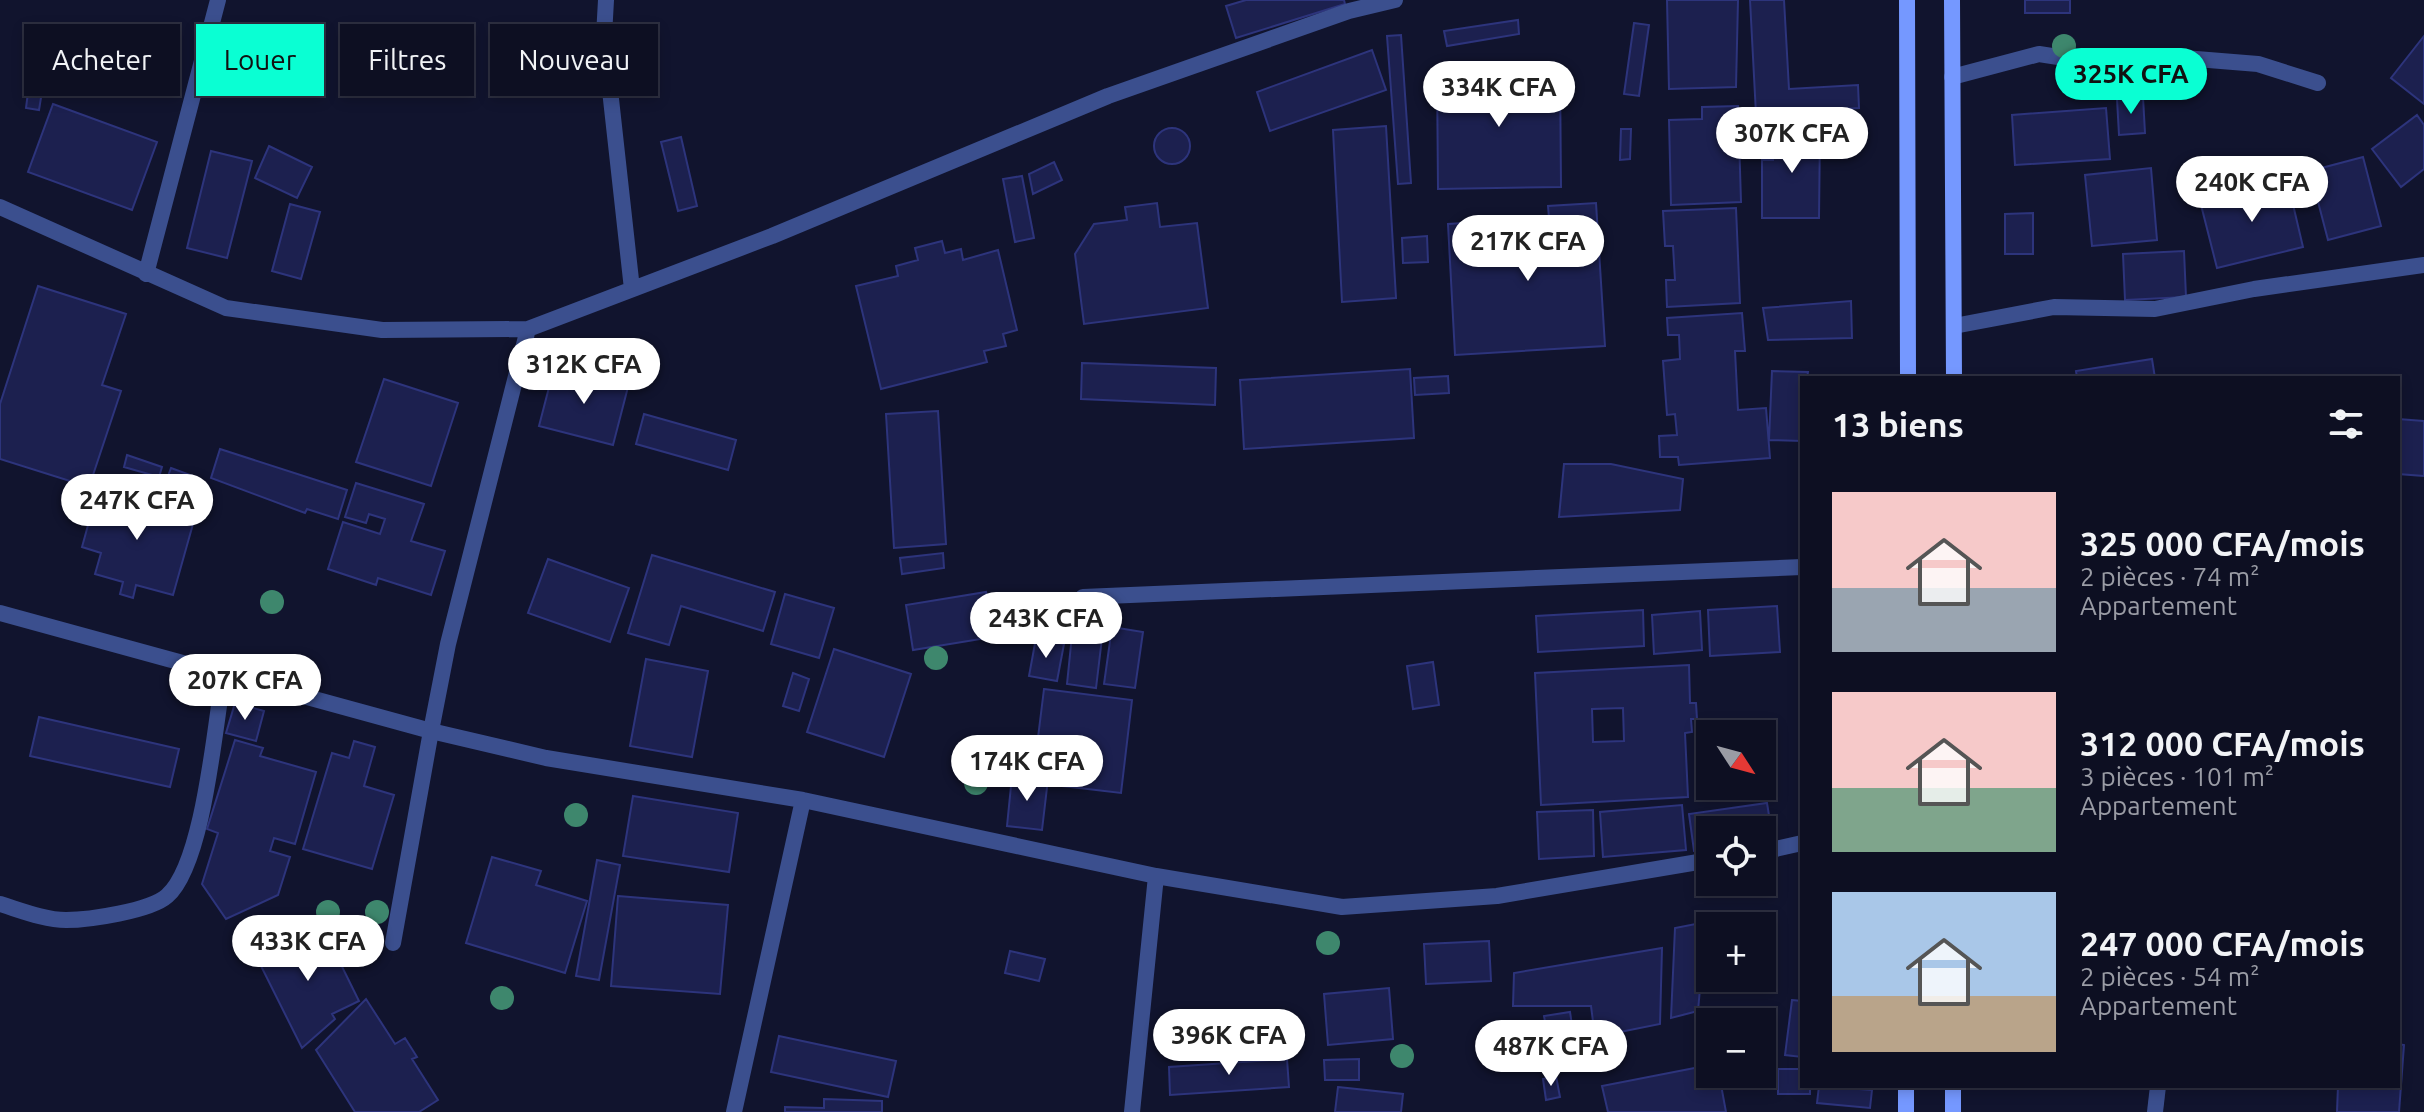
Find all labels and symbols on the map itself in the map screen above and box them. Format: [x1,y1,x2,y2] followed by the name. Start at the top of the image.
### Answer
[2048,48,2214,116] pin: 325K CFA
[1416,61,1582,129] pin: 334K CFA
[1709,107,1875,175] pin: 307K CFA
[2169,156,2335,224] pin: 240K CFA
[1445,215,1611,283] pin: 217K CFA
[501,338,667,406] pin: 312K CFA
[54,474,220,542] pin: 247K CFA
[963,592,1129,660] pin: 243K CFA
[162,654,328,722] pin: 207K CFA
[1696,720,1776,800] north arrow
[944,735,1110,803] pin: 174K CFA
[225,915,391,983] pin: 433K CFA
[1146,1009,1312,1077] pin: 396K CFA
[1468,1020,1634,1088] pin: 487K CFA

